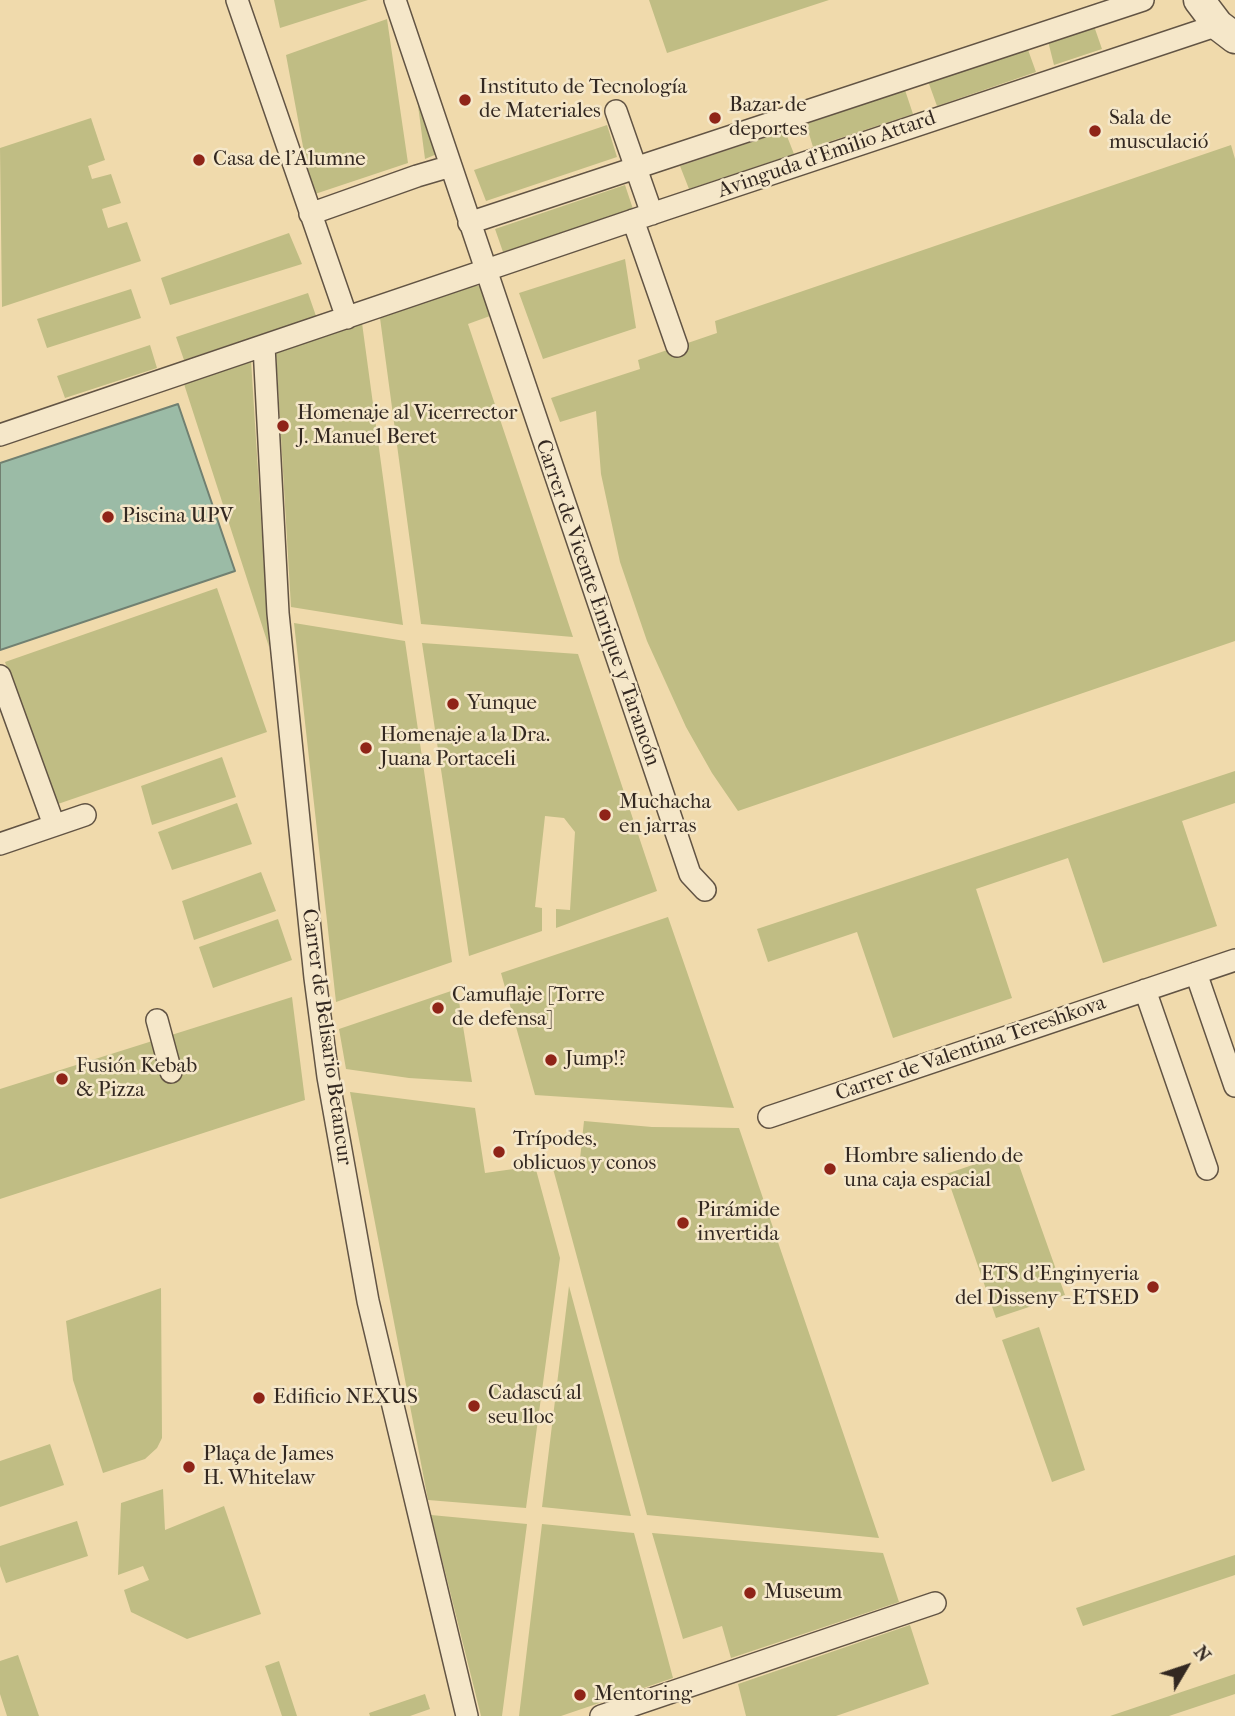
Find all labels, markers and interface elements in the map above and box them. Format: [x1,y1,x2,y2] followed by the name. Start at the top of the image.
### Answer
[479,75,687,125] place label: Instituto de Tecnología de Materiales
[457,92,473,108] marker: Instituto de Tecnología de Materiales
[729,93,807,143] place label: Bazar de deportes
[715,106,939,204] street label: Avinguda d'Emilio Attard
[1109,106,1209,156] place label: Sala de musculació
[707,110,723,126] marker: Bazar de deportes
[1087,123,1103,139] marker: Sala de musculació
[213,147,366,173] place label: Casa de l'Alumne
[191,152,207,168] marker: Casa de l'Alumne
[297,401,517,451] place label: Homenaje al Vicerrector J. Manuel Beret
[275,418,291,434] marker: Homenaje al Vicerrector J. Manuel Beret
[529,437,665,769] street label: Carrer de Vicente Enrique y Tarancón
[122,504,233,530] place label: Piscina UPV
[100,509,116,525] marker: Piscina UPV
[467,691,537,717] place label: Yunque
[445,696,461,712] marker: Yunque
[380,723,550,773] place label: Homenaje a la Dra. Juana Portaceli
[358,740,374,756] marker: Homenaje a la Dra. Juana Portaceli
[619,790,711,840] place label: Muchacha en jarras
[597,807,613,823] marker: Muchacha en jarras
[296,907,356,1167] street label: Carrer de Belisario Betancur
[452,983,605,1033] place label: Camuflaje [Torre de defensa]
[833,991,1109,1107] street label: Carrer de Valentina Tereshkova
[430,1000,446,1016] marker: Camuflaje [Torre de defensa]
[565,1047,626,1073] place label: Jump!?
[543,1052,559,1068] marker: Jump!?
[76,1054,197,1104] place label: Fusión Kebab & Pizza
[54,1071,70,1087] marker: Fusión Kebab & Pizza
[513,1127,656,1177] place label: Trípodes, oblicuos y conos
[491,1144,507,1160] marker: Trípodes, oblicuos y conos
[844,1144,1023,1194] place label: Hombre saliendo de una caja espacial
[822,1161,838,1177] marker: Hombre saliendo de una caja espacial
[697,1198,780,1248] place label: Pirámide invertida
[675,1215,691,1231] marker: Pirámide invertida
[955,1262,1139,1312] place label: ETS d'Enginyeria del Disseny - ETSED
[1145,1279,1161,1295] marker: ETS d'Enginyeria del Disseny - ETSED
[488,1381,582,1431] place label: Cadascú al seu lloc
[273,1385,418,1411] place label: Edificio NEXUS
[251,1390,267,1406] marker: Edificio NEXUS
[466,1398,482,1414] marker: Cadascú al seu lloc
[203,1442,334,1492] place label: Plaça de James H. Whitelaw
[181,1459,197,1475] marker: Plaça de James H. Whitelaw
[764,1580,842,1606] place label: Museum
[742,1585,758,1601] marker: Museum
[1151,1632,1221,1702] north arrow
[1189,1641,1215,1666] text: N
[594,1682,692,1708] place label: Mentoring
[572,1687,588,1703] marker: Mentoring

